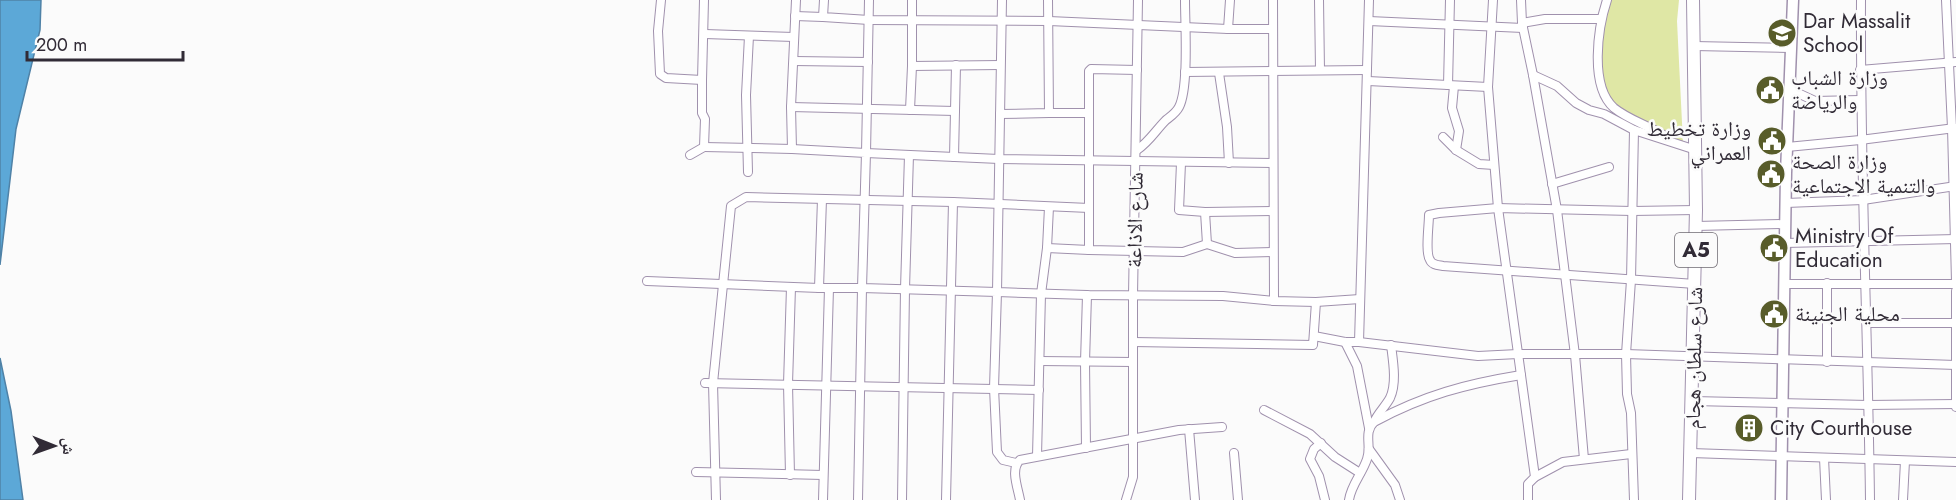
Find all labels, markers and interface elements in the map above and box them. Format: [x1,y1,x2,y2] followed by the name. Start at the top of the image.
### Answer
[1803,6,1910,60] place label: Dar Massalit School
[1766,17,1798,49] school or university icon: Dar Massalit School
[27,24,183,62] scale bar
[36,32,87,58] text: 200 m
[1791,63,1888,117] place label: وزارة الشباب والرياضة
[1754,74,1786,106] public building icon: وزارة الشباب والرياضة
[1647,114,1751,169] place label: وزارة تخطيط العمراني
[1756,125,1788,157] public building icon: وزارة تخطيط العمراني
[1792,147,1935,201] place label: وزارة الصحة والتنمية الاجتماعية
[1755,158,1787,190] public building icon: وزارة الصحة والتنمية الاجتماعية
[1119,172,1151,268] street label: شارع الاذاعة
[1795,221,1894,275] place label: Ministry Of Education
[1758,232,1790,264] public building icon: Ministry Of Education
[1675,233,1717,267] road number: A5
[1678,286,1710,430] street label: شارع سلطان هجام
[1758,298,1790,330] public building icon: محلية الجنينة
[1795,299,1900,329] place label: محلية الجنينة
[1733,412,1765,444] building icon: City Courthouse
[1770,413,1913,443] place label: City Courthouse
[24,416,84,476] north arrow
[57,438,80,455] text: ش

